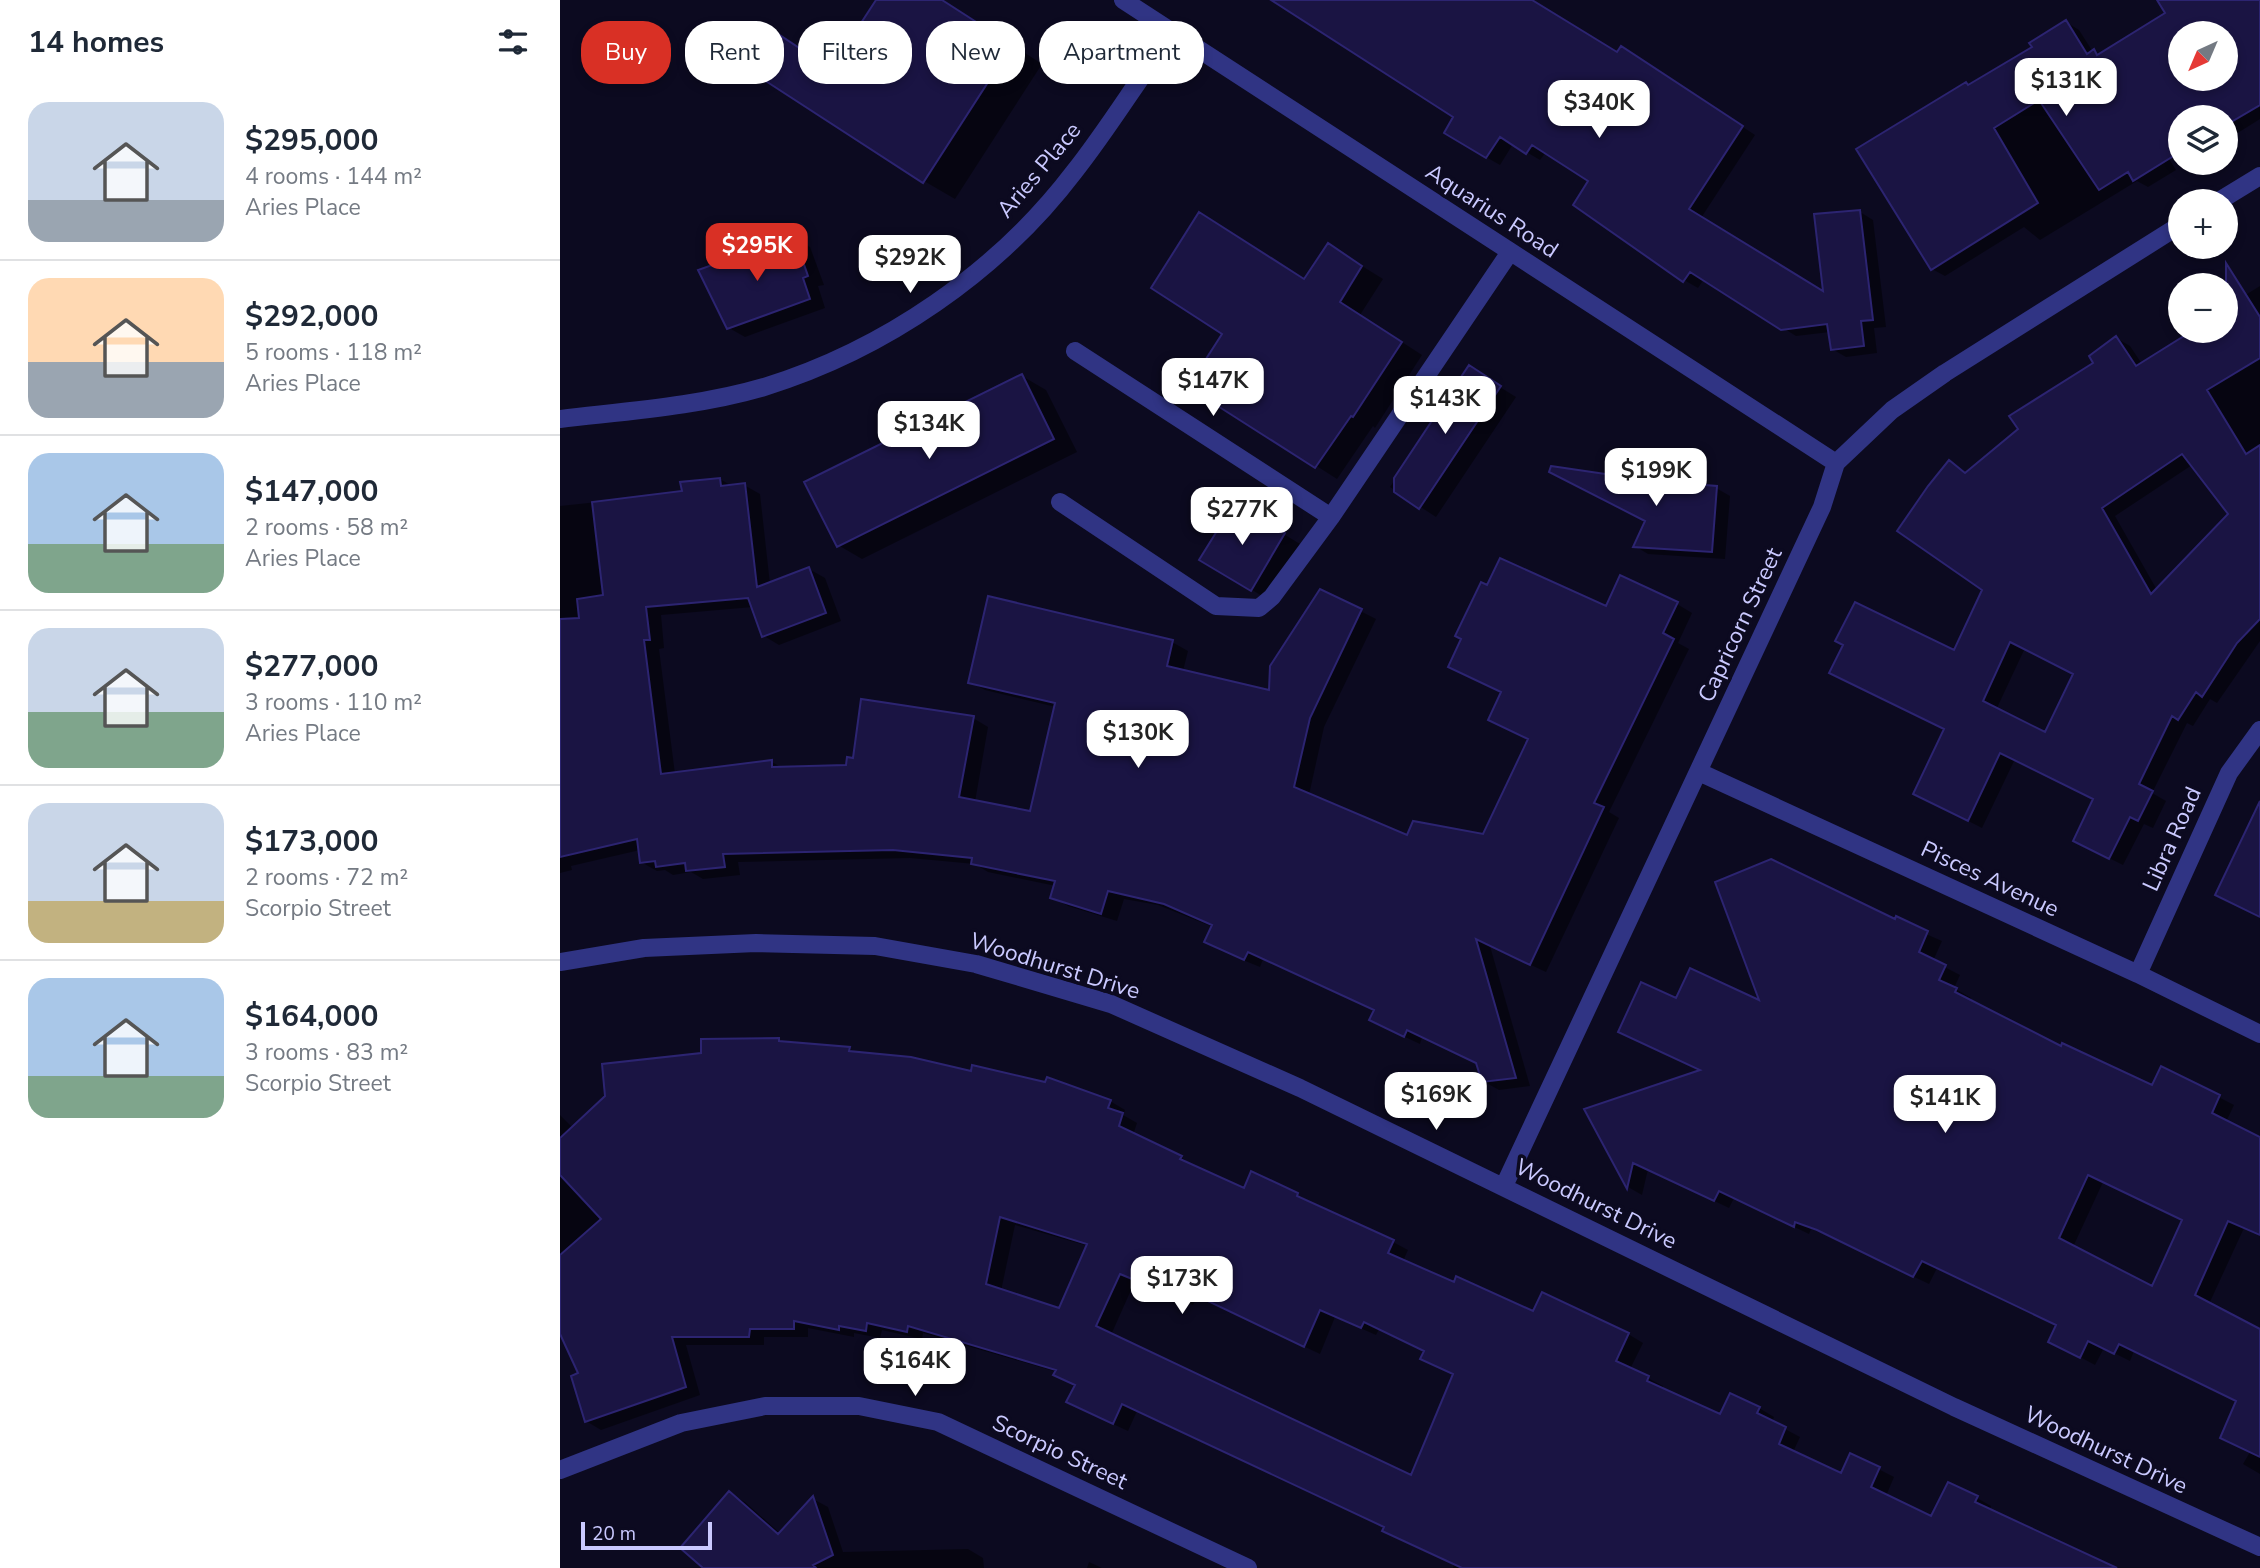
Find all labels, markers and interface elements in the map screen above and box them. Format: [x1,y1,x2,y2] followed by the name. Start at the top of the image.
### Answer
[581,21,671,84] chip: Buy
[685,21,784,84] chip: Rent
[798,21,912,84] chip: Filters
[926,21,1025,84] chip: New
[1039,21,1204,84] chip: Apartment
[2168,21,2238,91] north arrow
[2168,21,2238,343] map controls
[28,22,164,63] text: 14 homes
[494,23,532,61] icon: filters
[2017,58,2115,118] pin: $131K
[2031,65,2101,96] text: $131K
[1550,80,1648,140] pin: $340K
[1564,87,1634,118] text: $340K
[2168,105,2238,175] button: layers
[990,116,1088,224] street label: Aries Place
[245,120,378,161] text: $295,000
[84,130,168,214] icon: home
[1420,157,1564,265] street label: Aquarius Road
[245,161,422,192] text: 4 rooms · 144 m²
[2168,189,2238,259] button: +
[245,192,361,223] text: Aries Place
[708,224,806,283] pin: $295K
[722,230,792,261] text: $295K
[861,236,959,295] pin: $292K
[875,242,945,273] text: $292K
[2168,273,2238,343] button: −
[245,296,378,337] text: $292,000
[84,306,168,390] icon: home
[245,337,422,368] text: 5 rooms · 118 m²
[1164,358,1262,418] pin: $147K
[1178,365,1248,396] text: $147K
[245,368,361,399] text: Aries Place
[1396,376,1494,436] pin: $143K
[1410,383,1480,414] text: $143K
[880,402,978,461] pin: $134K
[894,408,964,439] text: $134K
[1607,448,1705,508] pin: $199K
[1621,455,1691,486] text: $199K
[245,471,378,512] text: $147,000
[84,481,168,565] icon: home
[1193,488,1291,547] pin: $277K
[1207,494,1277,525] text: $277K
[245,512,408,543] text: 2 rooms · 58 m²
[1691,542,1790,707] street label: Capricorn Street
[245,543,361,574] text: Aries Place
[245,646,378,687] text: $277,000
[84,656,168,740] icon: home
[245,687,422,718] text: 3 rooms · 110 m²
[1089,710,1187,770] pin: $130K
[1103,717,1173,748] text: $130K
[245,718,361,749] text: Aries Place
[2135,782,2209,896] street label: Libra Road
[245,821,378,862] text: $173,000
[84,831,168,915] icon: home
[1916,833,2064,925] street label: Pisces Avenue
[245,862,408,893] text: 2 rooms · 72 m²
[245,893,391,924] text: Scorpio Street
[966,925,1144,1007] street label: Woodhurst Drive
[245,996,378,1037] text: $164,000
[84,1006,168,1090] icon: home
[245,1037,408,1068] text: 3 rooms · 83 m²
[245,1068,391,1099] text: Scorpio Street
[1387,1072,1485,1132] pin: $169K
[1896,1076,1994,1135] pin: $141K
[1401,1079,1471,1110] text: $169K
[1910,1082,1980,1113] text: $141K
[1510,1151,1682,1257] street label: Woodhurst Drive
[1133,1256,1231,1316] pin: $173K
[1147,1263,1217,1294] text: $173K
[866,1338,964,1398] pin: $164K
[880,1345,950,1376] text: $164K
[2019,1399,2193,1501] street label: Woodhurst Drive
[987,1407,1133,1497] street label: Scorpio Street
[581,1519,712,1551] scale bar
[592,1521,636,1547] text: 20 m

